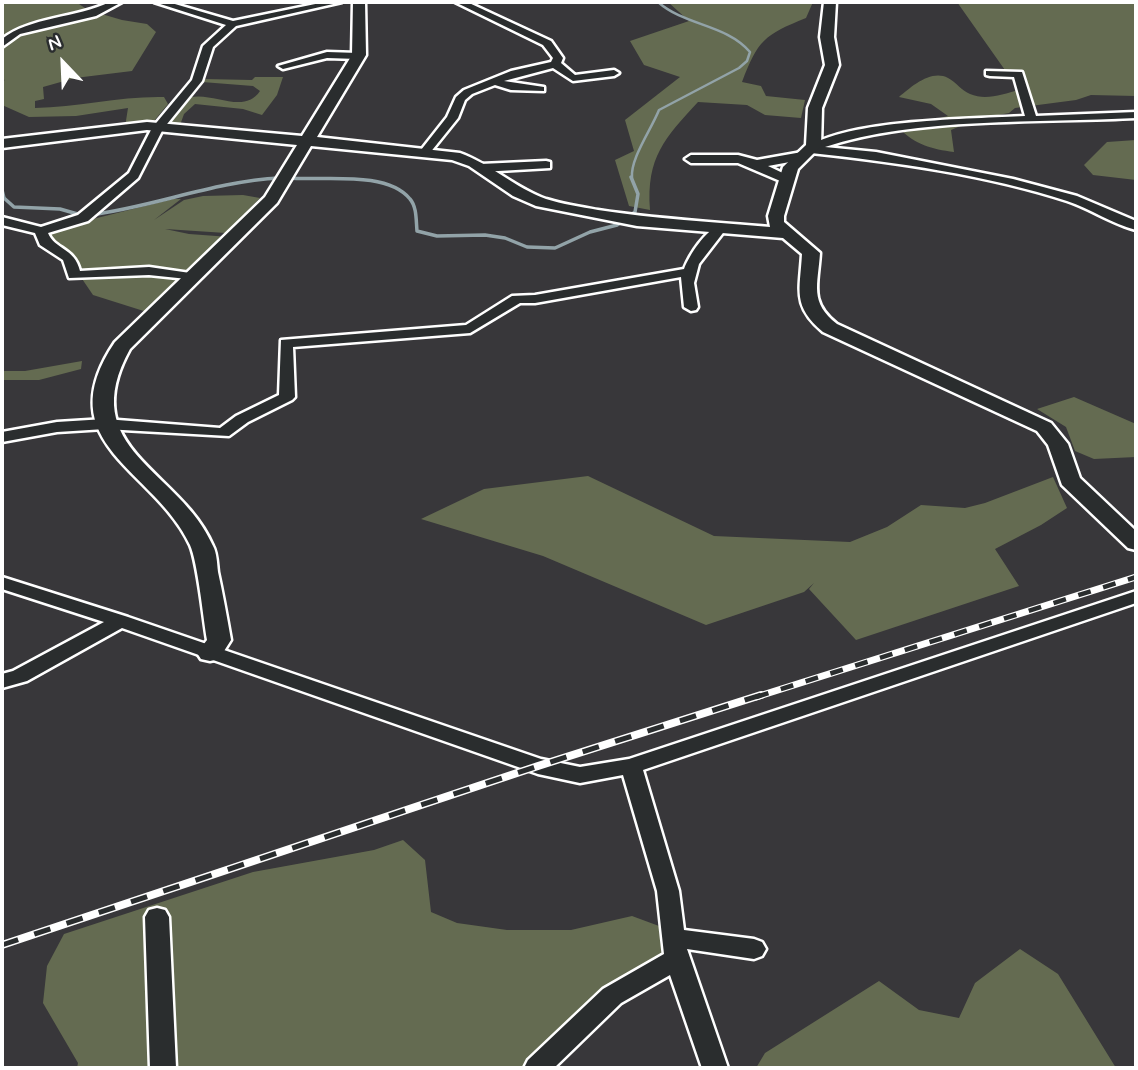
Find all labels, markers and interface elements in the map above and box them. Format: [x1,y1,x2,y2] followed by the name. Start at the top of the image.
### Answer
[28,28,98,98] north arrow
[44,29,65,57] text: N

